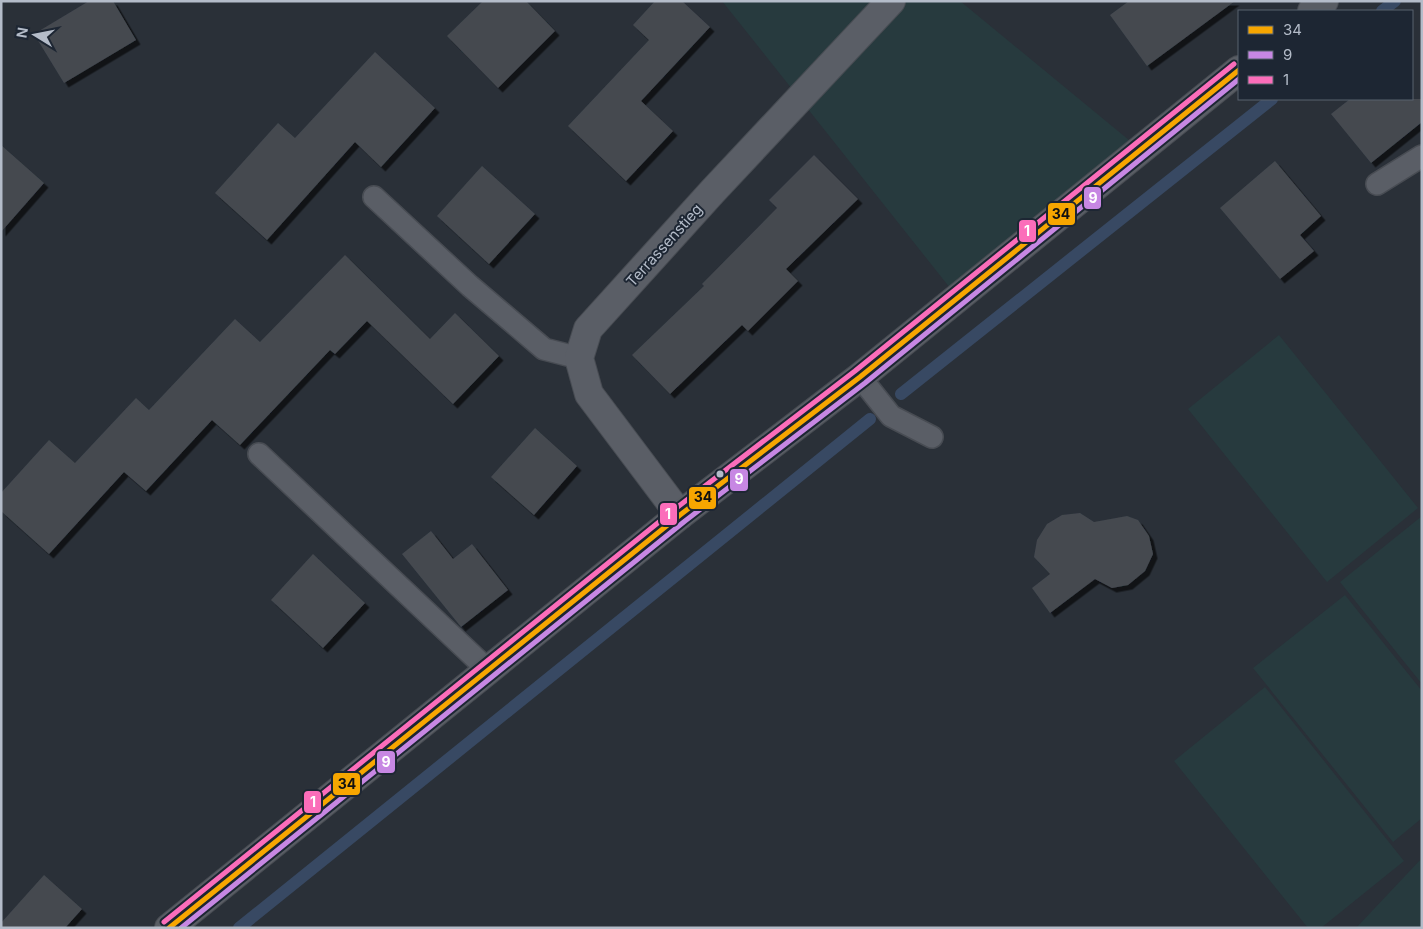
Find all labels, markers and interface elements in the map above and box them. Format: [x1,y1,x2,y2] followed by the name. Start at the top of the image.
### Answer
[10,10,60,60] north arrow
[1238,10,1413,100] legend
[1283,20,1302,39] text: 34
[12,26,31,39] text: N
[1283,45,1292,64] text: 9
[1283,70,1289,89] text: 1
[1083,186,1102,210] line badge: 9
[1088,189,1098,206] text: 9
[622,200,706,290] street label: Terrassenstieg
[1047,202,1076,226] line badge: 34
[1052,205,1070,222] text: 34
[1018,219,1037,243] line badge: 1
[1024,222,1030,239] text: 1
[729,468,749,492] line badge: 9
[715,469,725,479] unlabelled marker
[734,470,744,487] text: 9
[688,486,717,510] line badge: 34
[694,488,712,505] text: 34
[659,502,678,526] line badge: 1
[665,505,671,522] text: 1
[376,750,396,774] line badge: 9
[381,753,391,770] text: 9
[332,772,361,796] line badge: 34
[338,775,356,792] text: 34
[303,790,322,814] line badge: 1
[310,793,316,810] text: 1

